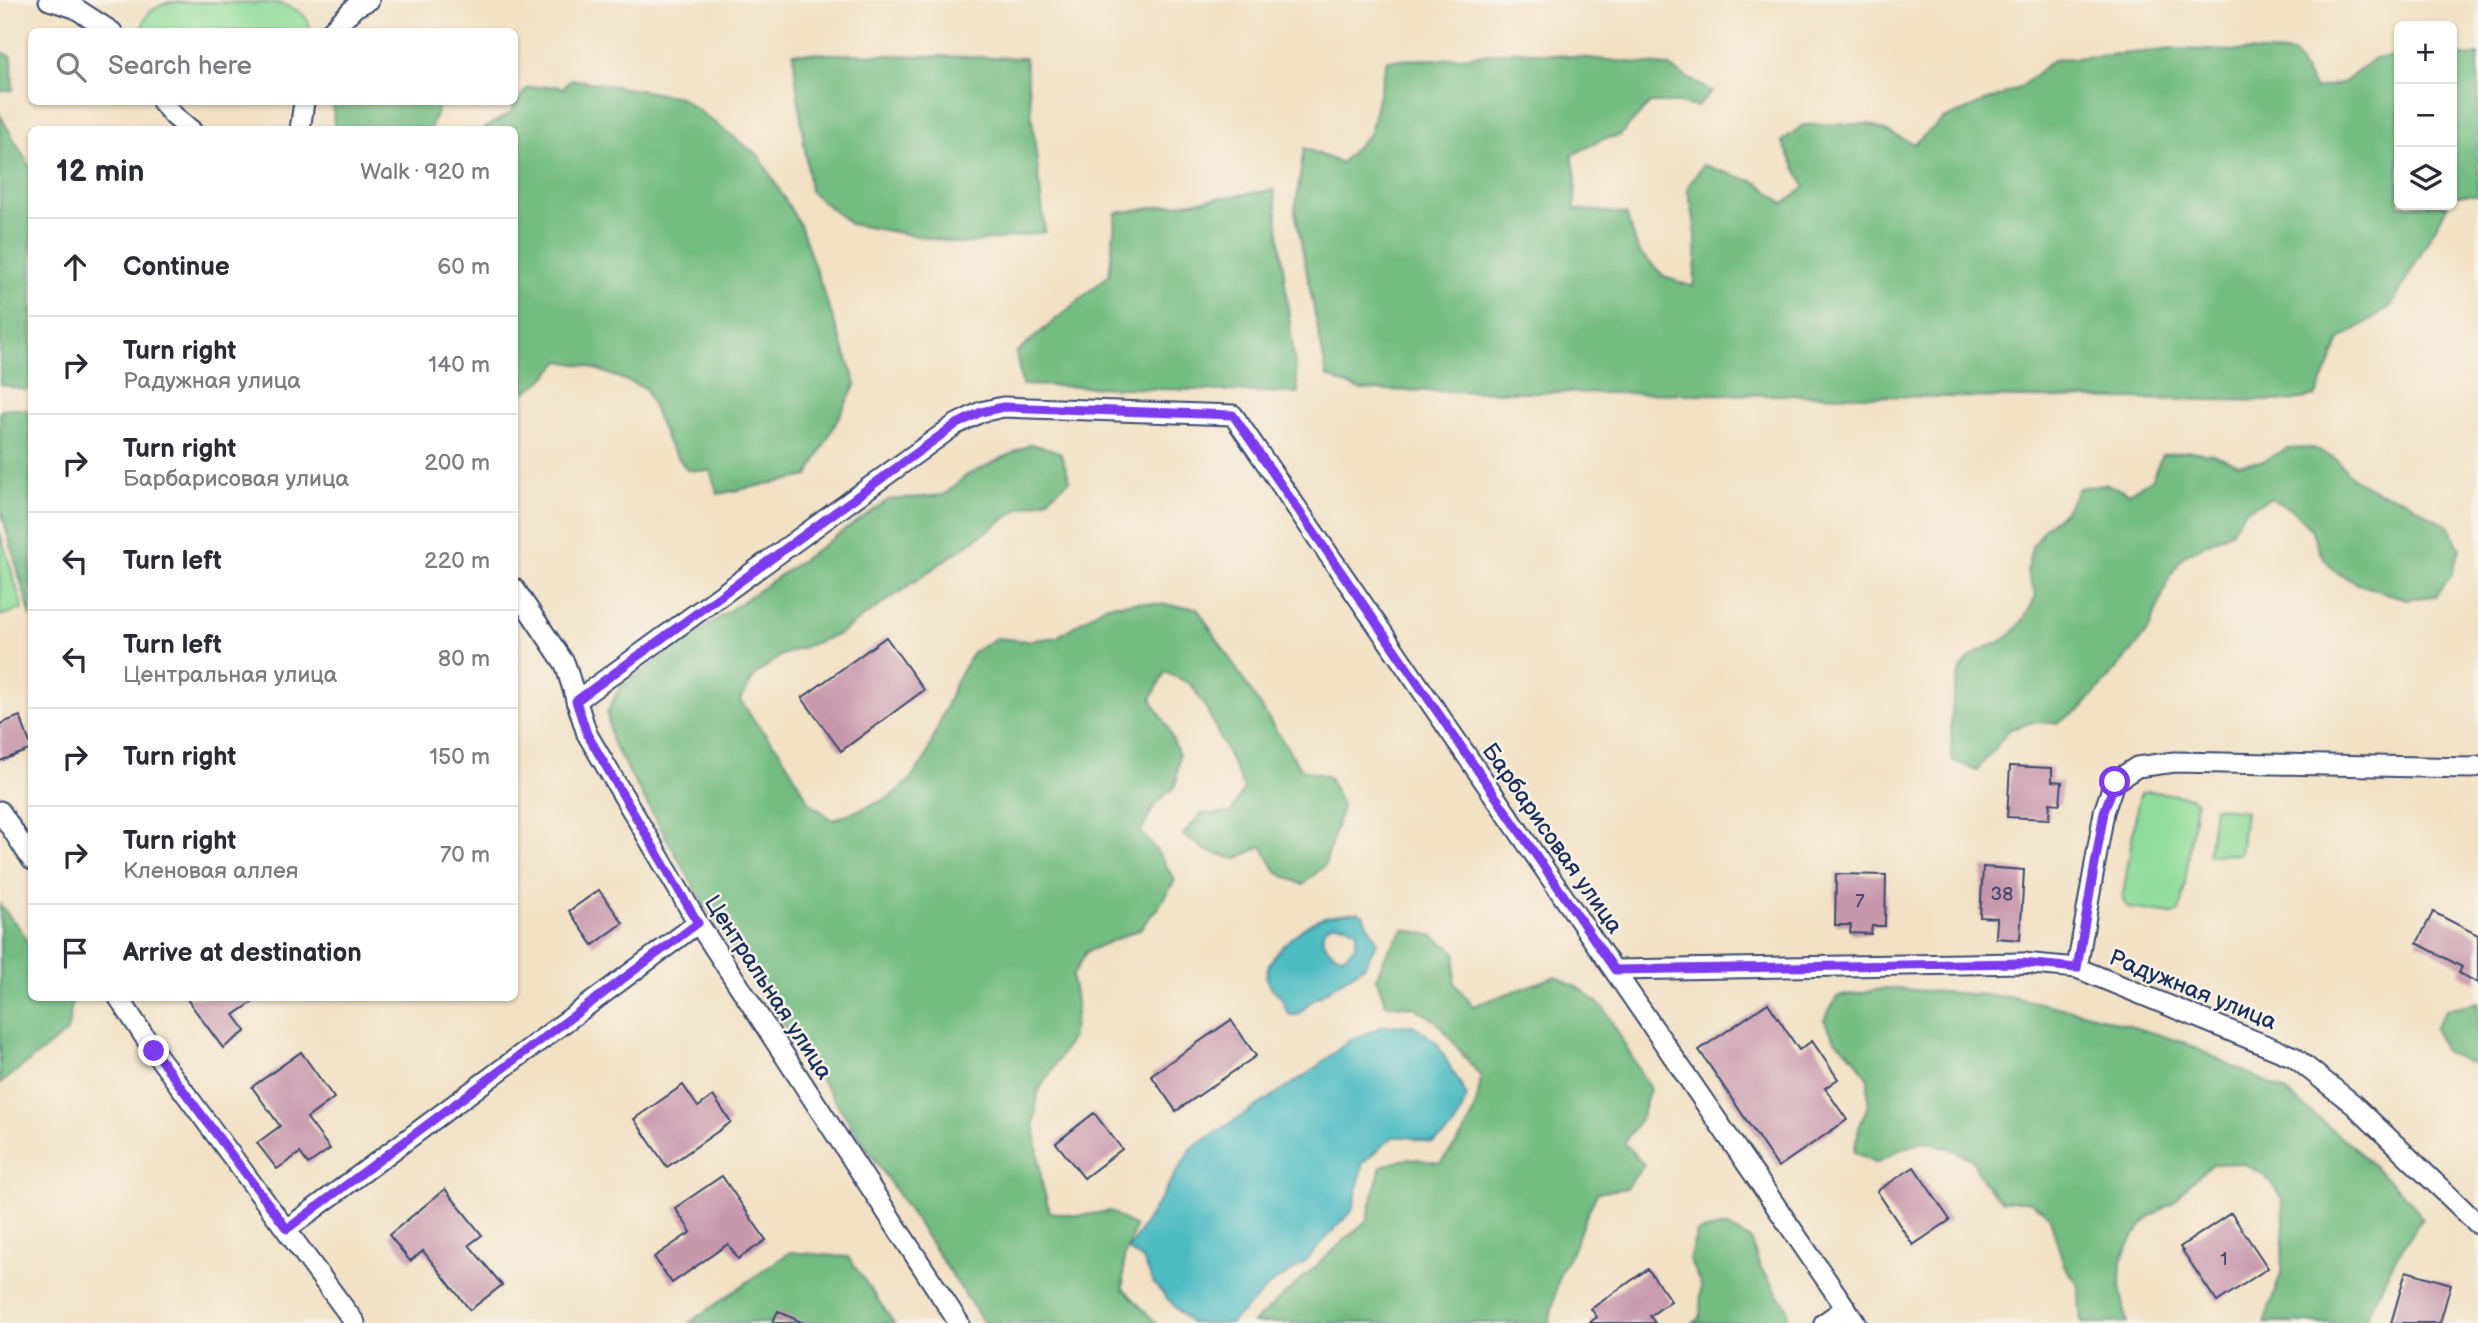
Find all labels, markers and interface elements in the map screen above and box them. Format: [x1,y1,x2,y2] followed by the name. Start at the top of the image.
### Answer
[2394,21,2457,210] map controls
[2394,21,2457,84] button: +
[28,28,518,105] search box
[52,48,90,86] icon: search
[108,51,252,82] text: Search here
[2394,84,2457,147] button: −
[2394,147,2457,210] button: layers
[56,154,144,190] text: 12 min
[360,158,490,186] text: Walk · 920 m
[56,248,94,286] icon: ahead
[123,252,230,283] text: Continue
[437,253,490,281] text: 60 m
[123,336,236,367] text: Turn right
[56,346,94,384] icon: right
[428,351,490,379] text: 140 m
[123,367,301,395] text: Радужная улица
[123,434,236,465] text: Turn right
[56,444,94,482] icon: right
[424,449,490,477] text: 200 m
[123,465,349,493] text: Барбарисовая улица
[56,542,94,580] icon: left
[123,546,222,577] text: Turn left
[424,547,490,575] text: 220 m
[123,630,222,661] text: Turn left
[56,640,94,678] icon: left
[438,645,490,673] text: 80 m
[123,661,337,689] text: Центральная улица
[56,738,94,776] icon: right
[1476,738,1629,940] street label: Барбарисовая улица
[123,742,236,773] text: Turn right
[429,743,490,771] text: 150 m
[2099,766,2130,797] route start
[123,826,236,857] text: Turn right
[56,836,94,874] icon: right
[440,841,490,869] text: 70 m
[123,857,299,885] text: Кленовая аллея
[1991,883,2013,906] house number: 38
[698,890,839,1085] street label: Центральная улица
[1855,890,1865,913] house number: 7
[56,934,94,972] icon: arrive
[123,938,362,969] text: Arrive at destination
[2105,944,2281,1036] street label: Радужная улица
[138,1035,169,1066] route end
[2220,1248,2228,1271] house number: 1

